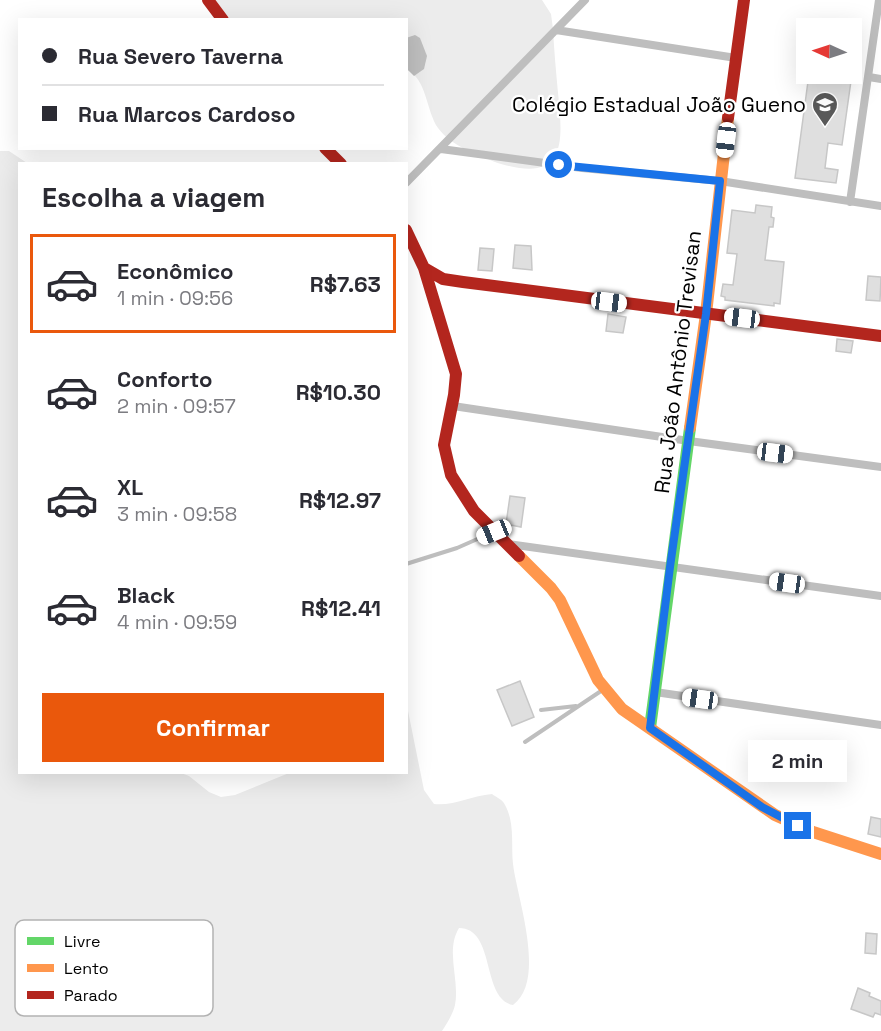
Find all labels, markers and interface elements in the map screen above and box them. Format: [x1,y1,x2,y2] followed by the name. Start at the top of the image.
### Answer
[796,18,862,84] north arrow
[796,18,862,84] map controls
[78,42,283,70] text: Rua Severo Taverna
[810,90,840,128] school or university icon: Colégio Estadual João Gueno
[512,91,806,118] place label: Colégio Estadual João Gueno
[78,100,295,128] text: Rua Marcos Cardoso
[715,121,737,159] car
[545,151,572,178] route start
[42,180,265,215] text: Escolha a viagem
[648,229,707,495] street label: Rua João Antônio Trevisan
[45,257,99,311] icon: car
[117,257,234,285] text: Econômico
[310,270,381,298] text: R$7.63
[117,285,233,311] text: 1 min · 09:56
[590,291,628,313] car
[723,307,761,329] car
[45,365,99,419] icon: car
[117,365,212,393] text: Conforto
[296,378,381,406] text: R$10.30
[117,393,236,419] text: 2 min · 09:57
[756,442,794,464] car
[45,473,99,527] icon: car
[117,473,143,501] text: XL
[299,486,381,514] text: R$12.97
[117,501,237,527] text: 3 min · 09:58
[474,517,514,547] car
[768,572,806,594] car
[45,581,99,635] icon: car
[117,581,175,609] text: Black
[301,594,381,622] text: R$12.41
[117,609,237,635] text: 4 min · 09:59
[681,688,719,710] car
[42,693,384,762] button: Confirmar
[748,739,848,781] callout: 2 min
[772,748,823,774] text: 2 min
[784,812,811,839] route end
[15,920,213,1016] legend
[64,931,101,952] text: Livre
[64,958,109,979] text: Lento
[64,985,118,1006] text: Parado

